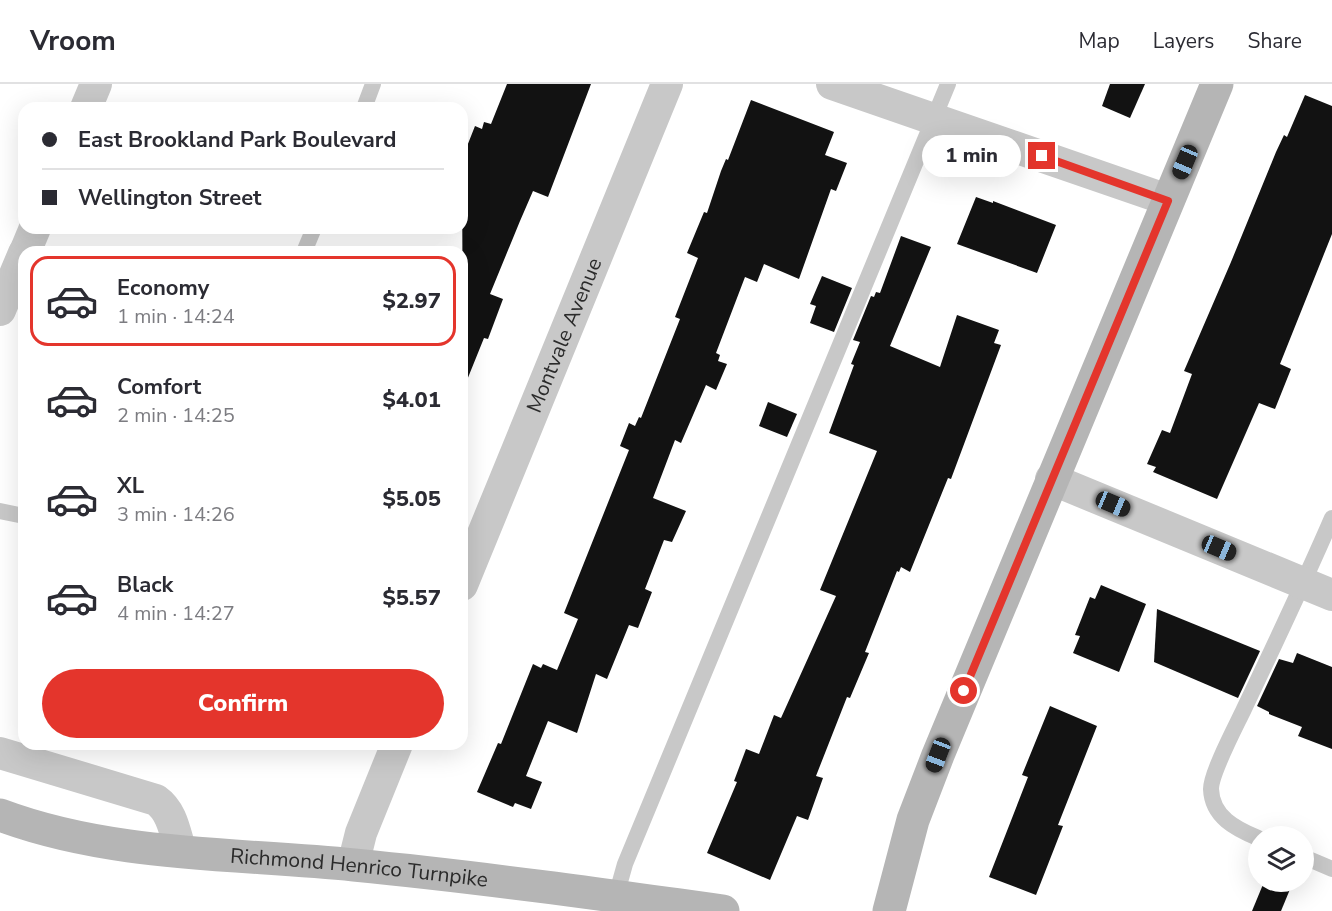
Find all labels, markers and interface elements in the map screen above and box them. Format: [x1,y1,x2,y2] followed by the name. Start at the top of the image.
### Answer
[30,22,116,60] text: Vroom
[1078,27,1120,55] text: Map
[1153,27,1214,55] text: Layers
[1247,27,1302,55] text: Share
[78,125,396,155] text: East Brookland Park Boulevard
[922,135,1021,177] callout: 1 min
[945,142,998,169] text: 1 min
[1028,142,1055,169] route end
[1170,142,1200,182] car
[78,183,262,213] text: Wellington Street
[520,253,608,417] street label: Montvale Avenue
[117,273,209,303] text: Economy
[45,274,99,328] icon: car
[382,286,441,316] text: $2.97
[117,303,235,330] text: 1 min · 14:24
[117,372,201,402] text: Comfort
[45,373,99,427] icon: car
[382,385,441,415] text: $4.01
[117,402,235,429] text: 2 min · 14:25
[117,471,144,501] text: XL
[45,472,99,526] icon: car
[382,484,441,514] text: $5.05
[1093,489,1133,519] car
[117,501,235,528] text: 3 min · 14:26
[1199,533,1239,563] car
[117,570,173,600] text: Black
[45,571,99,625] icon: car
[382,583,441,613] text: $5.57
[117,600,235,627] text: 4 min · 14:27
[42,669,444,738] button: Confirm
[950,677,977,704] route start
[923,735,953,775] car
[1248,826,1314,892] map controls
[1248,826,1314,892] button: layers
[229,842,490,894] street label: Richmond Henrico Turnpike

